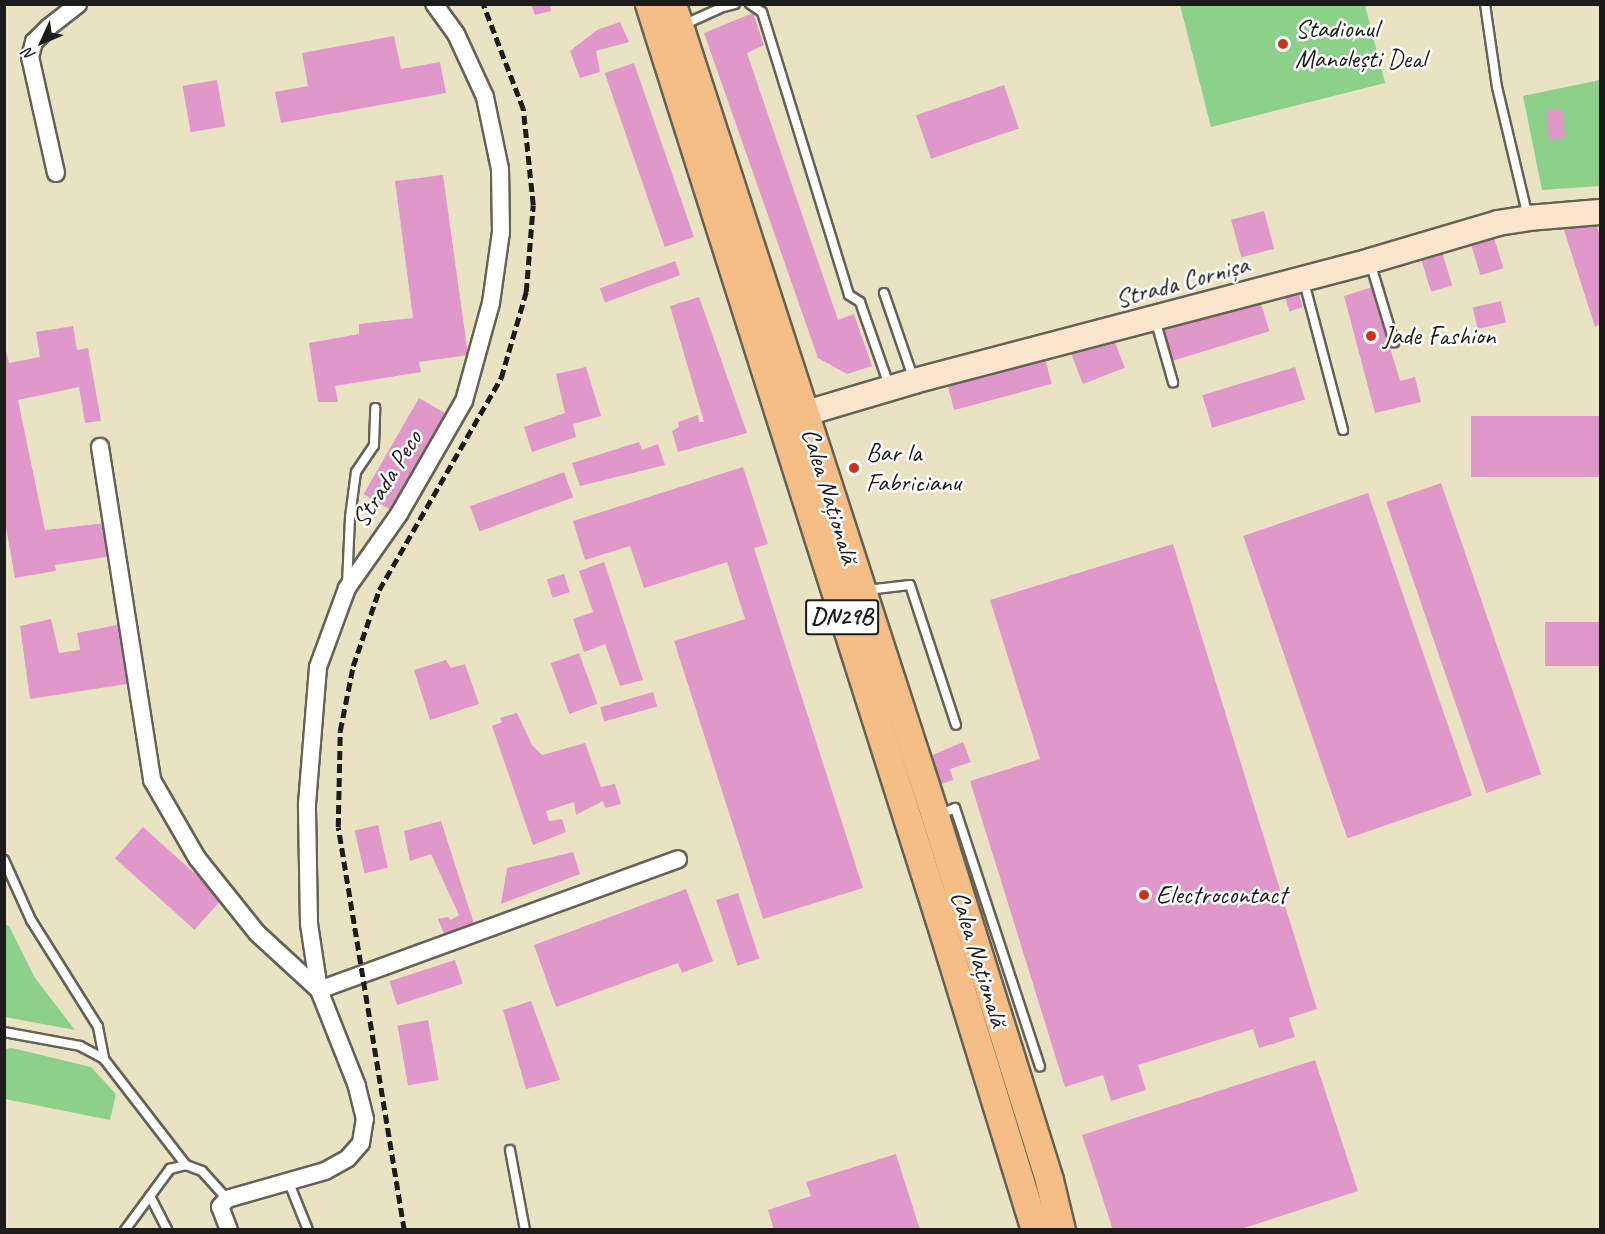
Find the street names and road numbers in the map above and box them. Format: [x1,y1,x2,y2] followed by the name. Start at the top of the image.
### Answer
[1112,249,1252,315] street label: Strada Cornișa
[794,424,866,568] street label: Calea Națională
[345,425,429,533] street label: Strada Peco
[804,596,880,638] road number: DN29B
[943,887,1015,1031] street label: Calea Națională

